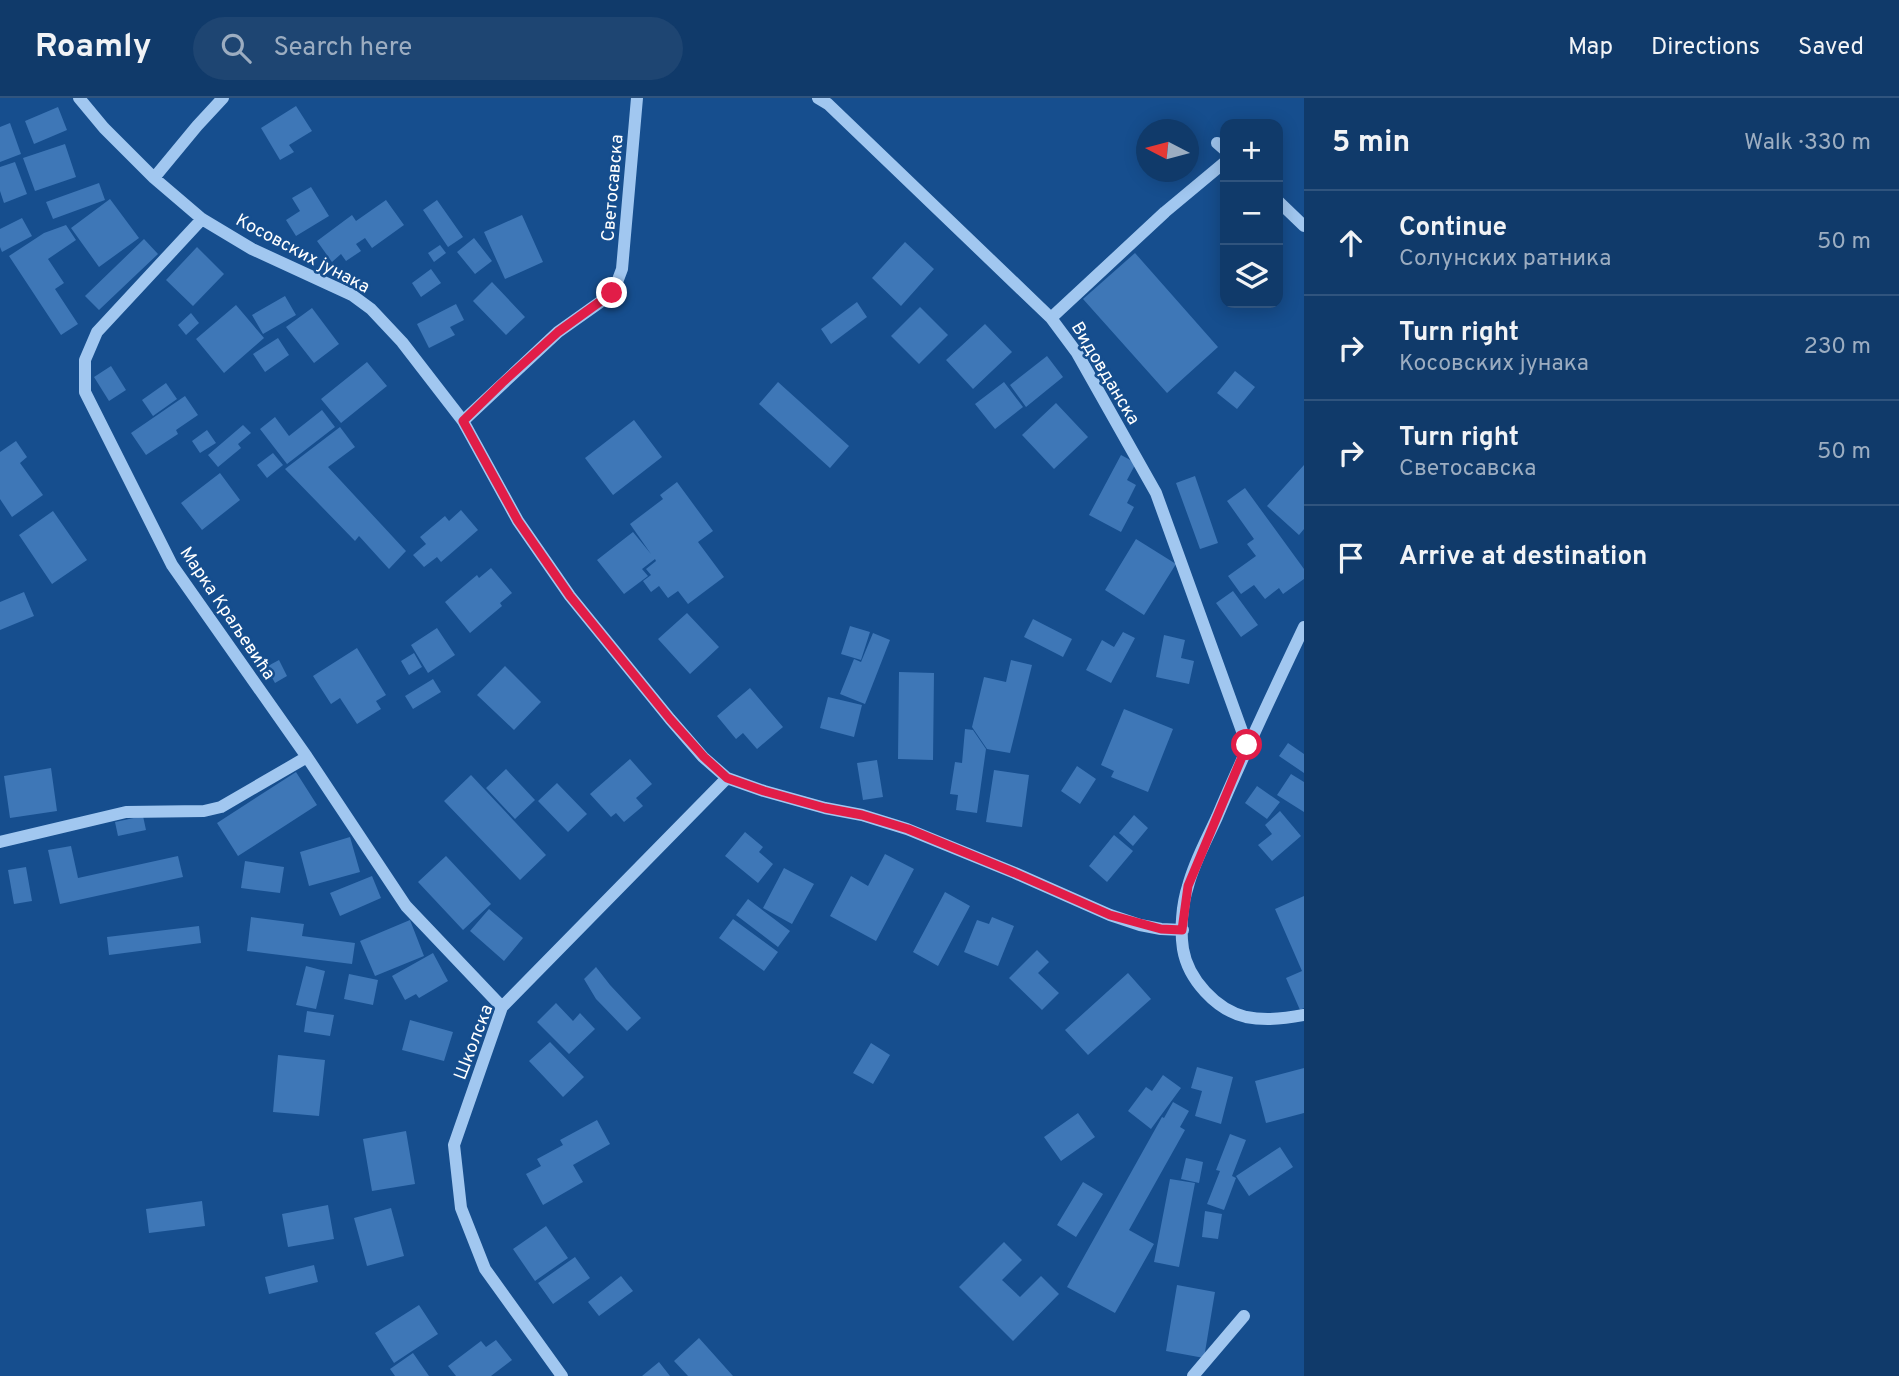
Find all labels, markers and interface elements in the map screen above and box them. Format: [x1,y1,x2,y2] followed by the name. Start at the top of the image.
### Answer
[193,17,683,80] search box
[35,27,151,69] text: Roamly
[217,29,255,67] icon: search
[273,32,412,65] text: Search here
[1568,33,1613,63] text: Map
[1651,33,1760,63] text: Directions
[1798,33,1864,63] text: Saved
[1136,119,1199,182] north arrow
[1220,119,1283,308] map controls
[1220,119,1283,182] button: +
[1332,125,1410,162] text: 5 min
[1744,129,1871,158] text: Walk · 330 m
[597,134,630,243] street label: Светосавска
[1220,182,1283,245] button: −
[231,209,373,299] street label: Косовских јунака
[1399,212,1507,245] text: Continue
[1332,224,1370,262] icon: ahead
[1817,228,1871,257] text: 50 m
[1220,245,1283,308] button: layers
[1399,245,1611,274] text: Солунских ратника
[596,277,627,308] route end
[1399,317,1519,350] text: Turn right
[1065,318,1144,429] street label: Видовданска
[1332,329,1370,367] icon: right
[1804,333,1871,362] text: 230 m
[1399,350,1589,379] text: Косовских јунака
[1399,422,1519,455] text: Turn right
[1332,434,1370,472] icon: right
[1817,438,1871,467] text: 50 m
[1399,455,1536,484] text: Светосавска
[1332,539,1370,577] icon: arrive
[1399,541,1647,574] text: Arrive at destination
[174,543,280,685] street label: Марка Краљевића
[1231,729,1262,760] route start
[450,1002,499,1084] street label: Школска

